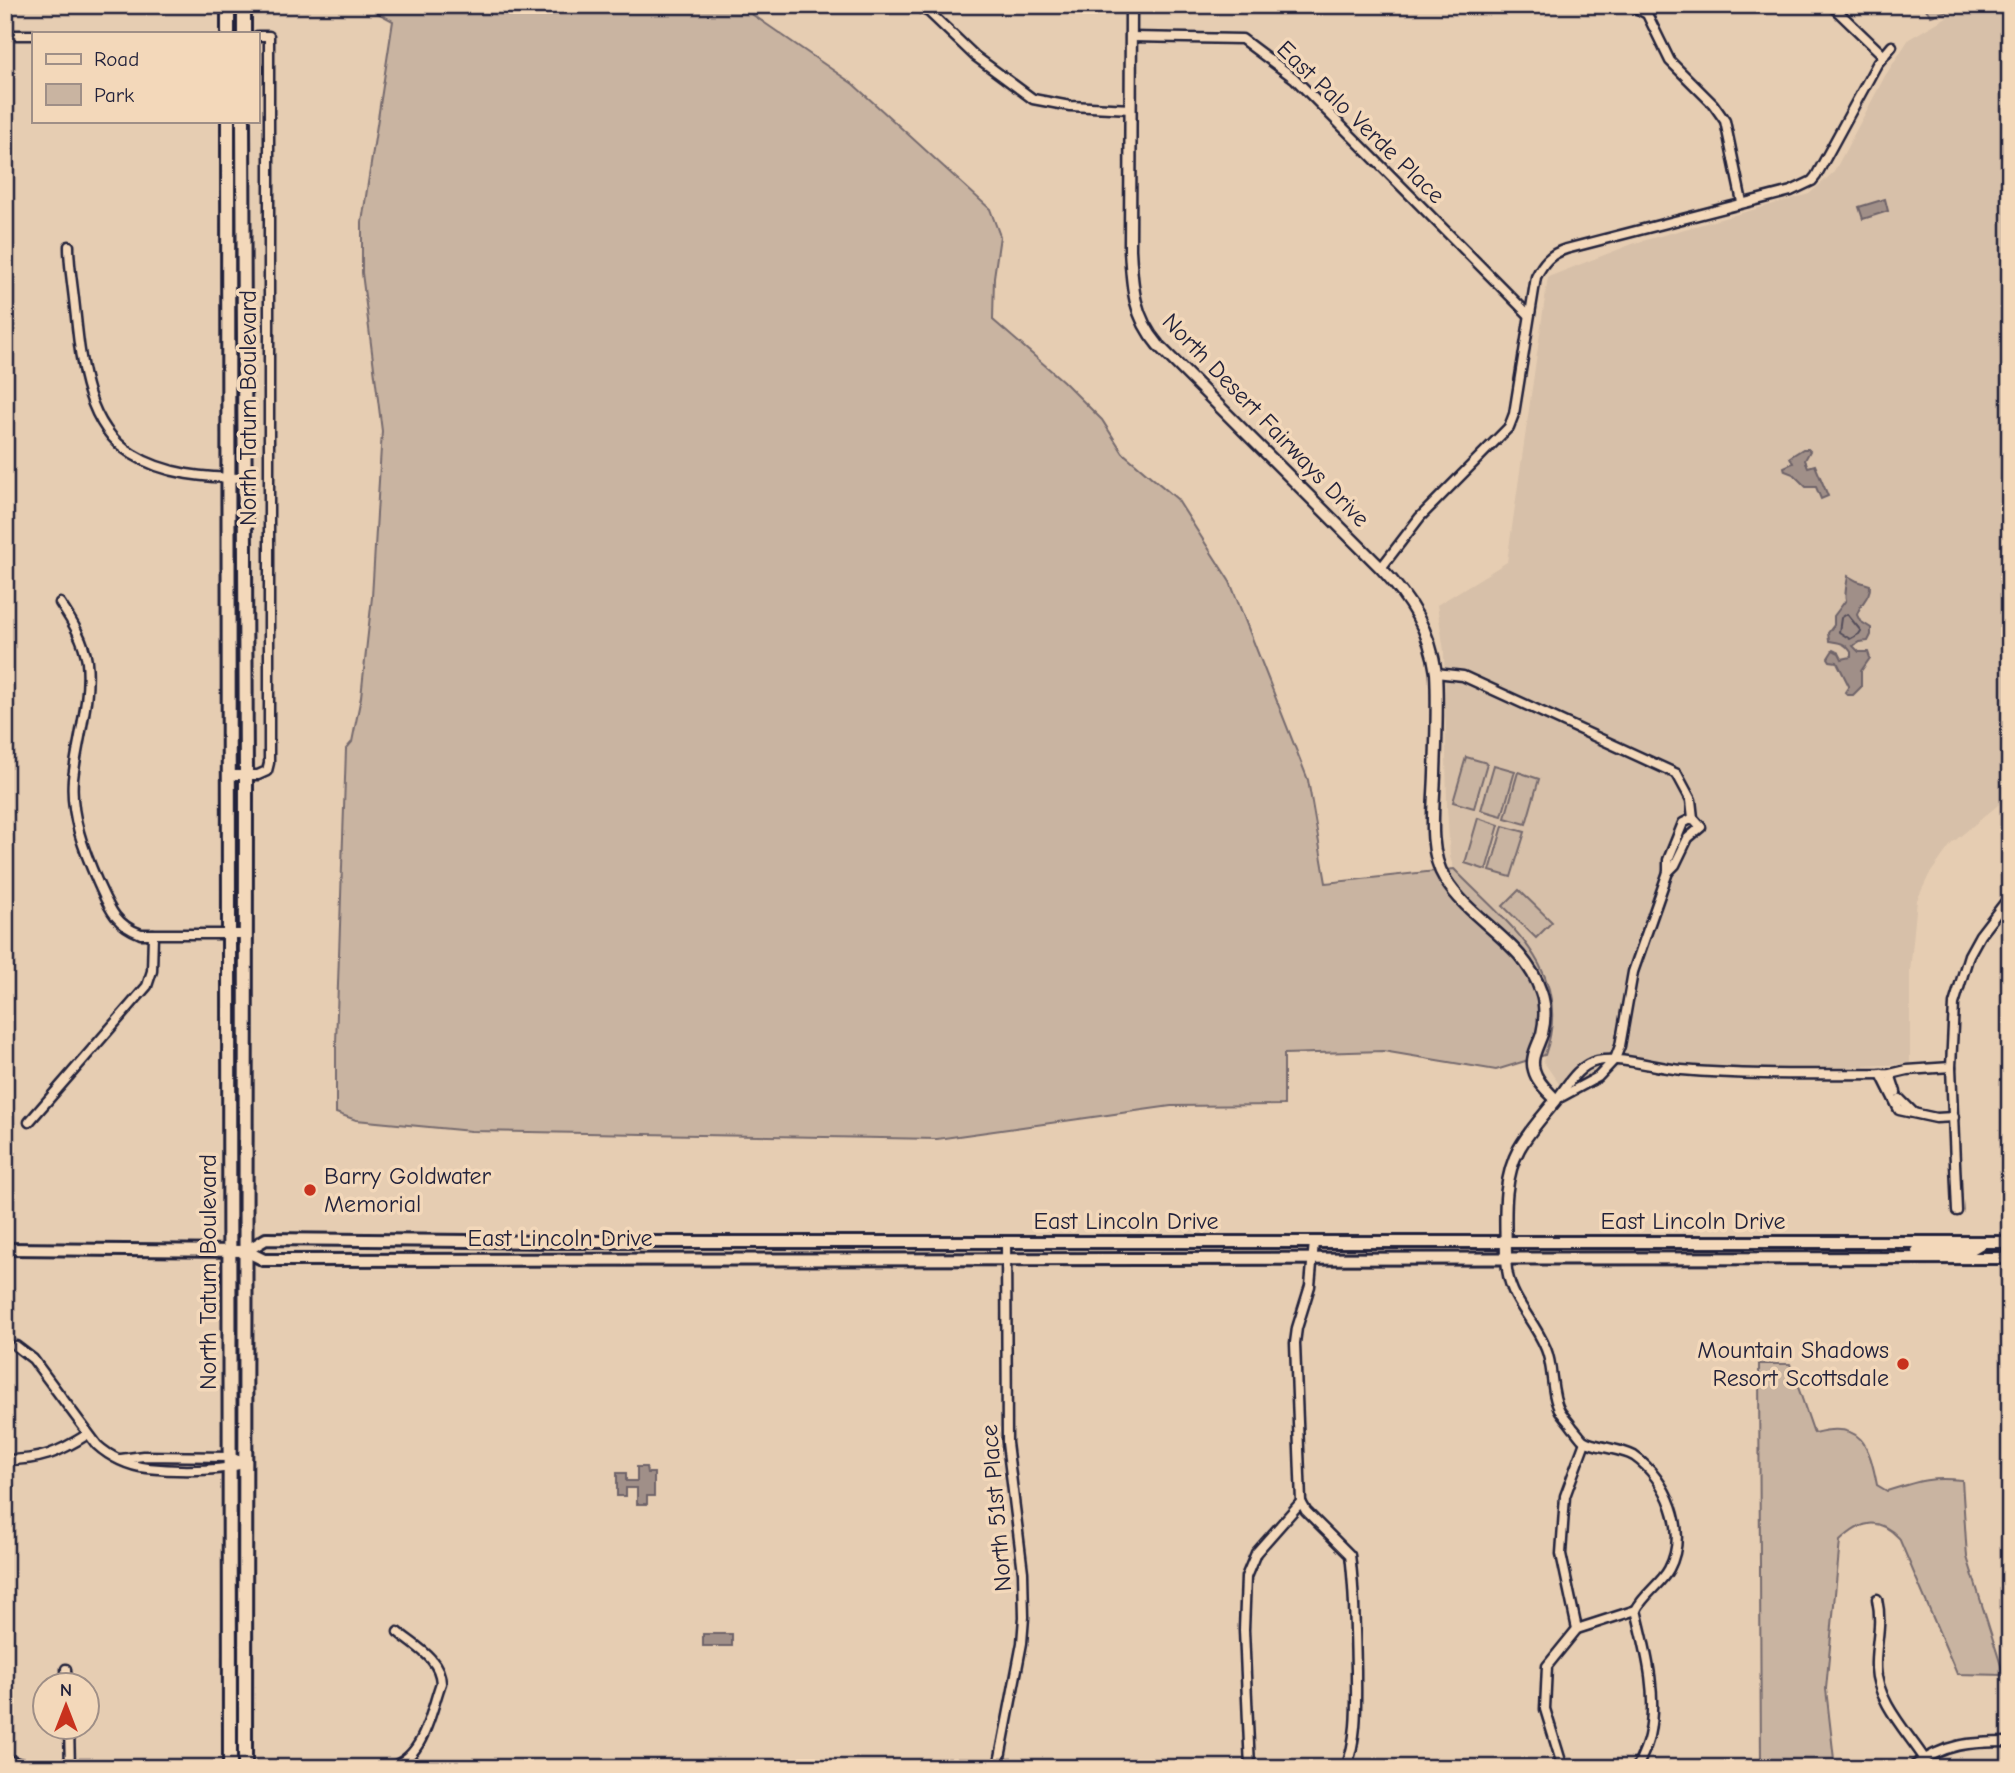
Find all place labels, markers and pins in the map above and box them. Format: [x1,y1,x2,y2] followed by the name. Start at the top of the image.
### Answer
[324,1162,491,1218] place label: Barry Goldwater Memorial
[302,1182,318,1198] marker: Barry Goldwater Memorial
[1697,1336,1889,1392] place label: Mountain Shadows Resort Scottsdale
[1895,1356,1911,1372] marker: Mountain Shadows Resort Scottsdale

